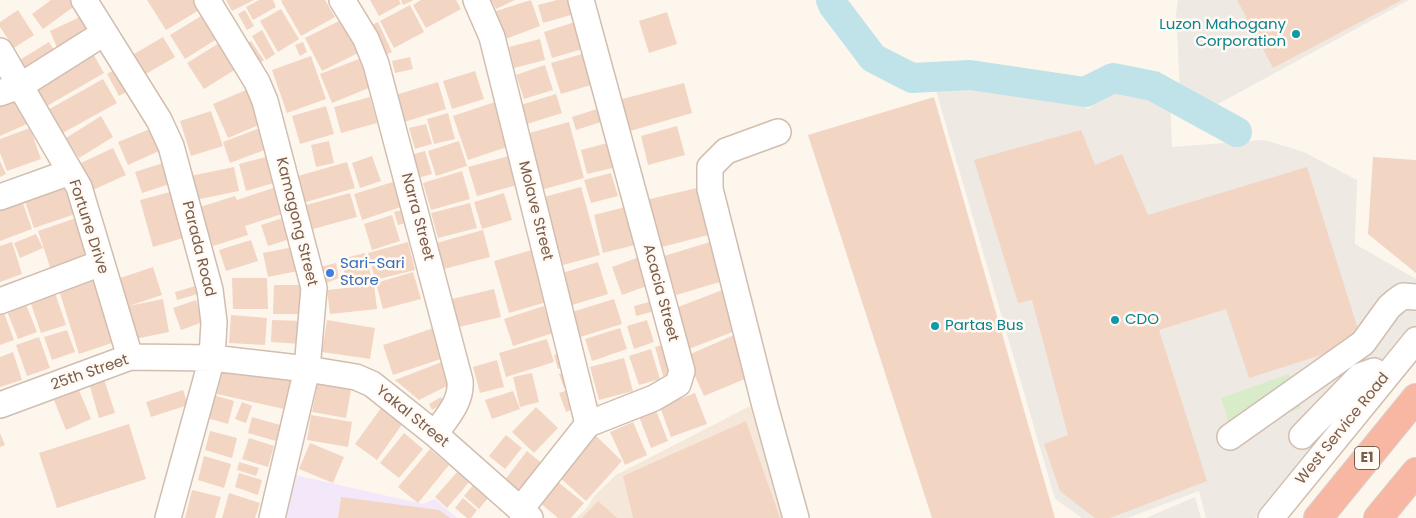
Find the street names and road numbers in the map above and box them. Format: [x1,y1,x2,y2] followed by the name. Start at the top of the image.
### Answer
[271,156,321,288] street label: Kamagong Street
[514,159,556,263] street label: Molave Street
[397,171,437,263] street label: Narra Street
[64,177,112,277] street label: Fortune Drive
[177,199,219,299] street label: Parada Road
[638,242,682,344] street label: Acacia Street
[49,351,131,395] street label: 25th Street
[1292,370,1394,488] street label: West Service Road
[372,382,452,452] street label: Yakal Street
[1354,446,1380,469] road number: E1

